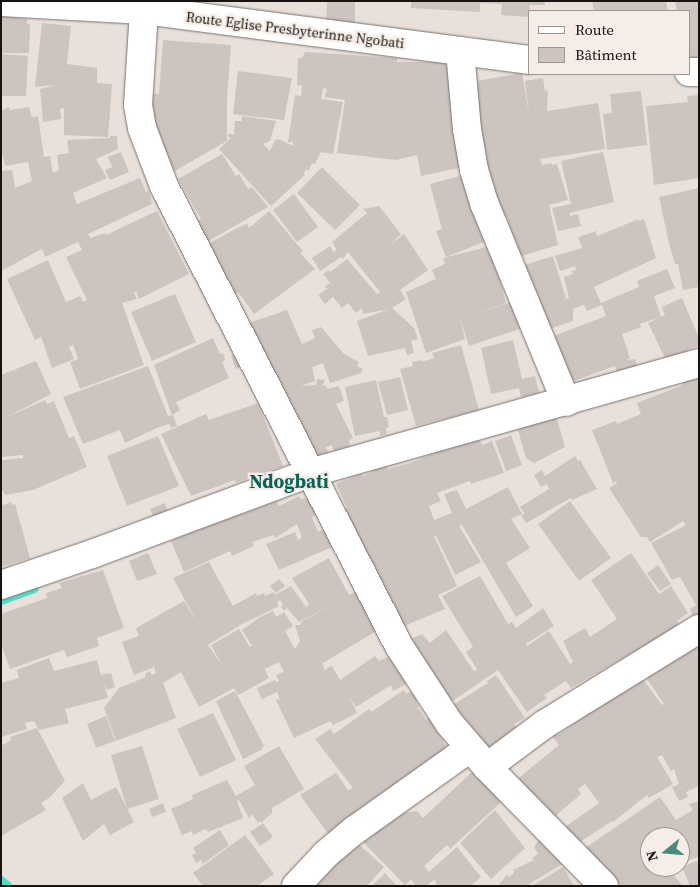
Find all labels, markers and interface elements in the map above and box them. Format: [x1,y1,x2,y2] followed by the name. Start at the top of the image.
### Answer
[185,8,405,52] street label: Route Eglise Presbyterinne Ngobati
[528,10,690,75] legend
[575,19,614,40] text: Route
[575,44,636,65] text: Bâtiment
[249,471,329,493] district label: Ndogbati
[640,827,690,877] north arrow
[641,848,663,864] text: N

